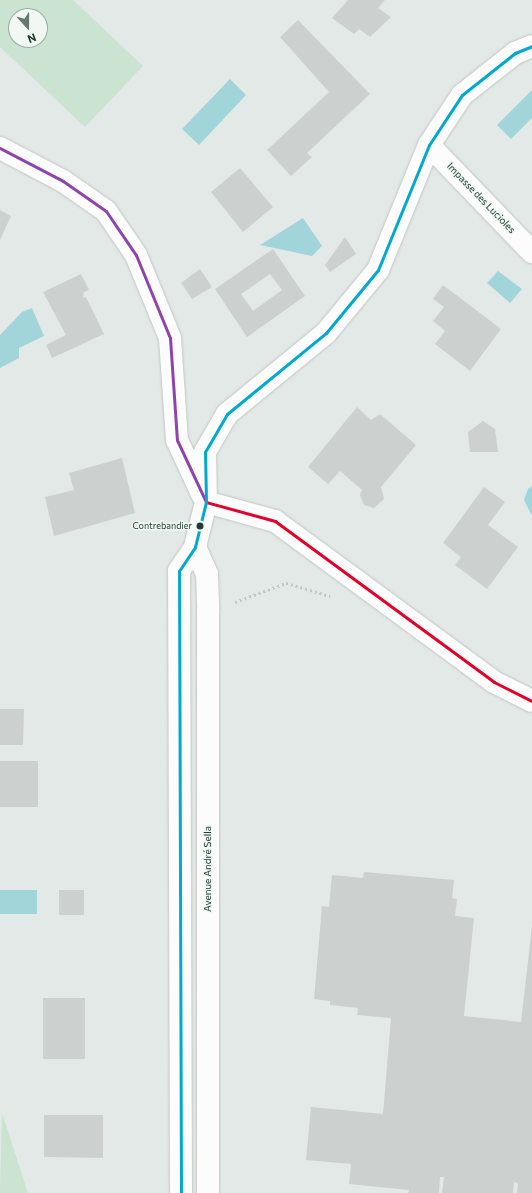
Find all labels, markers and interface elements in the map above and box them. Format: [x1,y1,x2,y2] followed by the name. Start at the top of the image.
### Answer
[8,8,48,48] north arrow
[26,31,38,46] text: N
[444,160,518,236] street label: Impasse des Lucioles
[132,521,192,531] place label: Contrebandier
[195,521,205,531] marker: Contrebandier
[202,826,214,912] street label: Avenue André Sella

